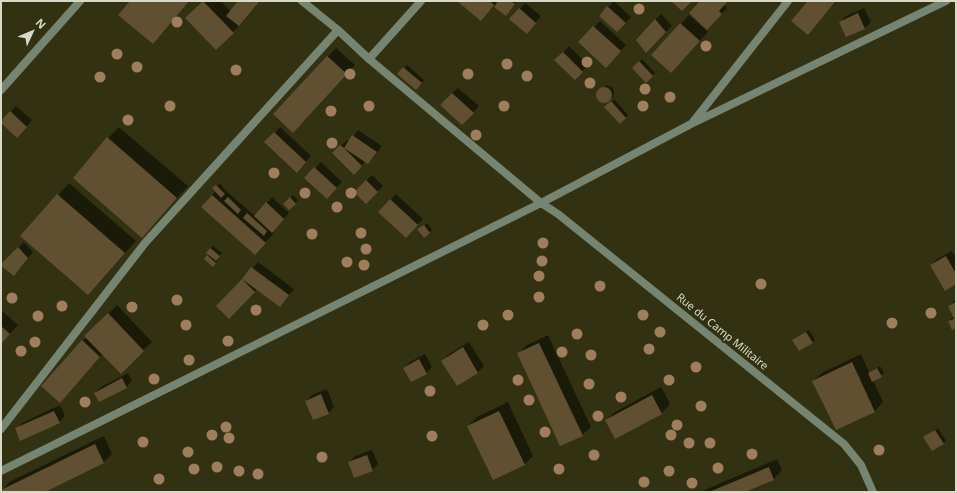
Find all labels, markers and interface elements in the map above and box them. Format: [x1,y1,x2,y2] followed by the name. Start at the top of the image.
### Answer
[12,12,52,52] north arrow
[32,15,49,32] text: N
[673,291,771,373] street label: Rue du Camp Militaire

